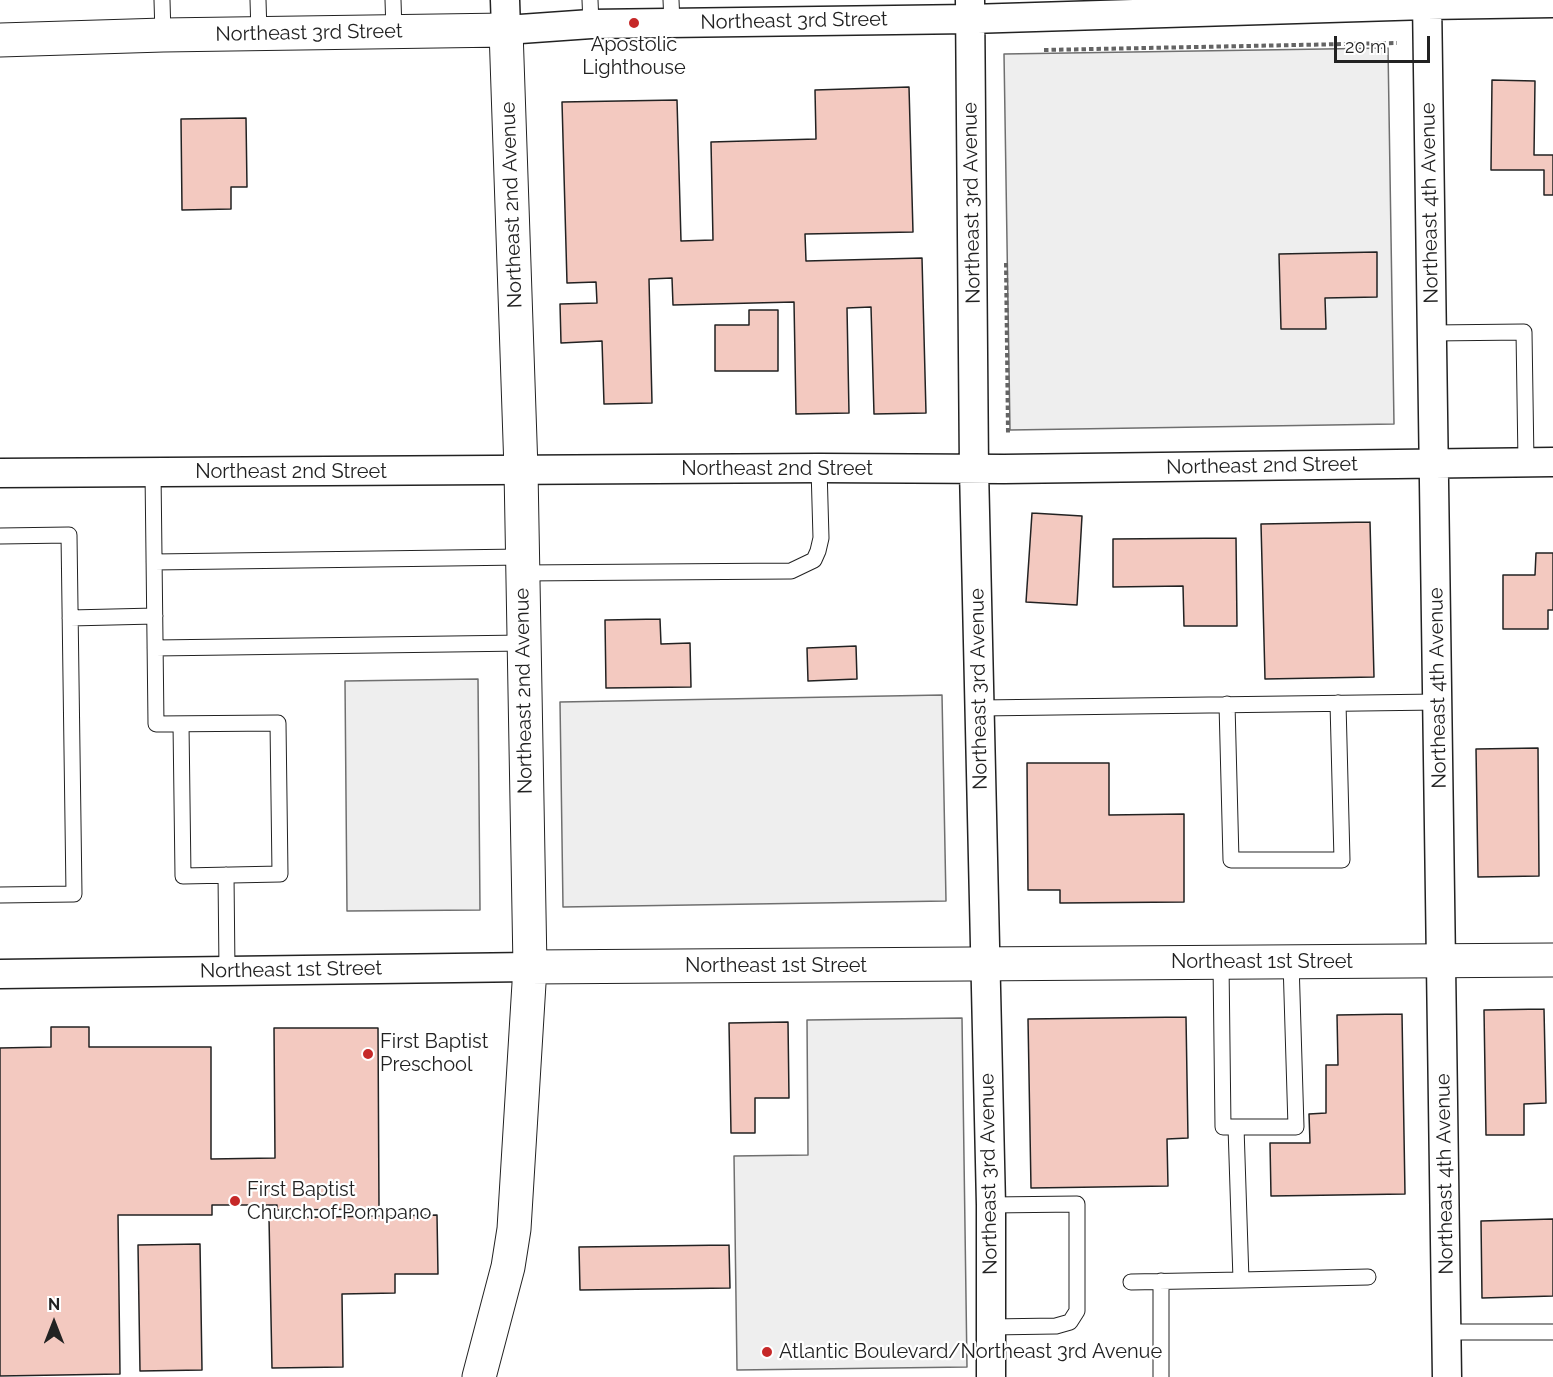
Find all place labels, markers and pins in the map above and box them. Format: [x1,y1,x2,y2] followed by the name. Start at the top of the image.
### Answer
[627,16,641,30] marker: Apostolic Lighthouse
[582,33,686,80] place label: Apostolic Lighthouse
[380,1030,488,1077] place label: First Baptist Preschool
[361,1047,375,1061] marker: First Baptist Preschool
[247,1178,431,1225] place label: First Baptist Church of Pompano
[228,1194,242,1208] marker: First Baptist Church of Pompano
[779,1340,1162,1364] place label: Atlantic Boulevard/Northeast 3rd Avenue
[760,1345,774,1359] marker: Atlantic Boulevard/Northeast 3rd Avenue

